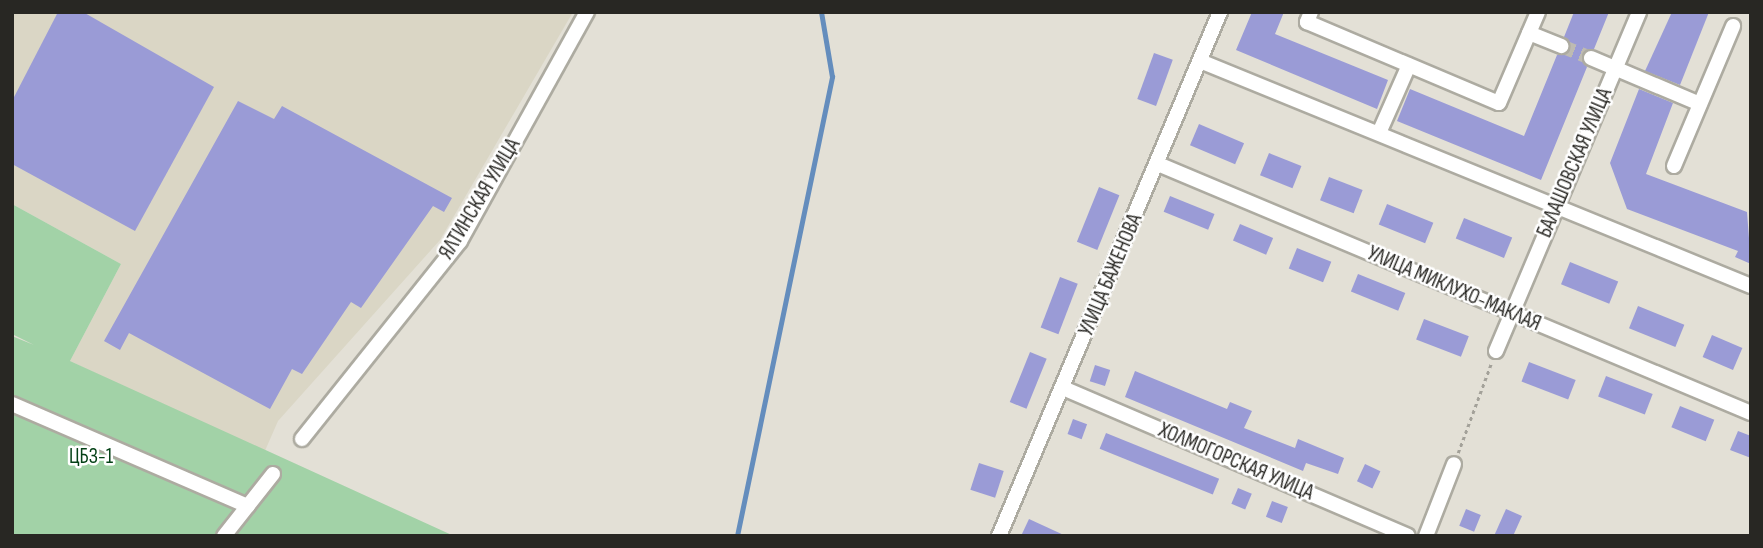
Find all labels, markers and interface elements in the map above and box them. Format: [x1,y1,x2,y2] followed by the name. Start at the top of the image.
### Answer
[1532,85,1618,241] street label: БАЛАШОВСКАЯ УЛИЦА
[434,134,526,264] street label: ЯЛТИНСКАЯ УЛИЦА
[1074,210,1148,340] street label: УЛИЦА БАЖЕНОВА
[1363,241,1545,337] street label: УЛИЦА МИКЛУХО-МАКЛАЯ
[1155,418,1317,506] street label: ХОЛМОГОРСКАЯ УЛИЦА
[69,444,113,470] park label: ЦБЗ-1

